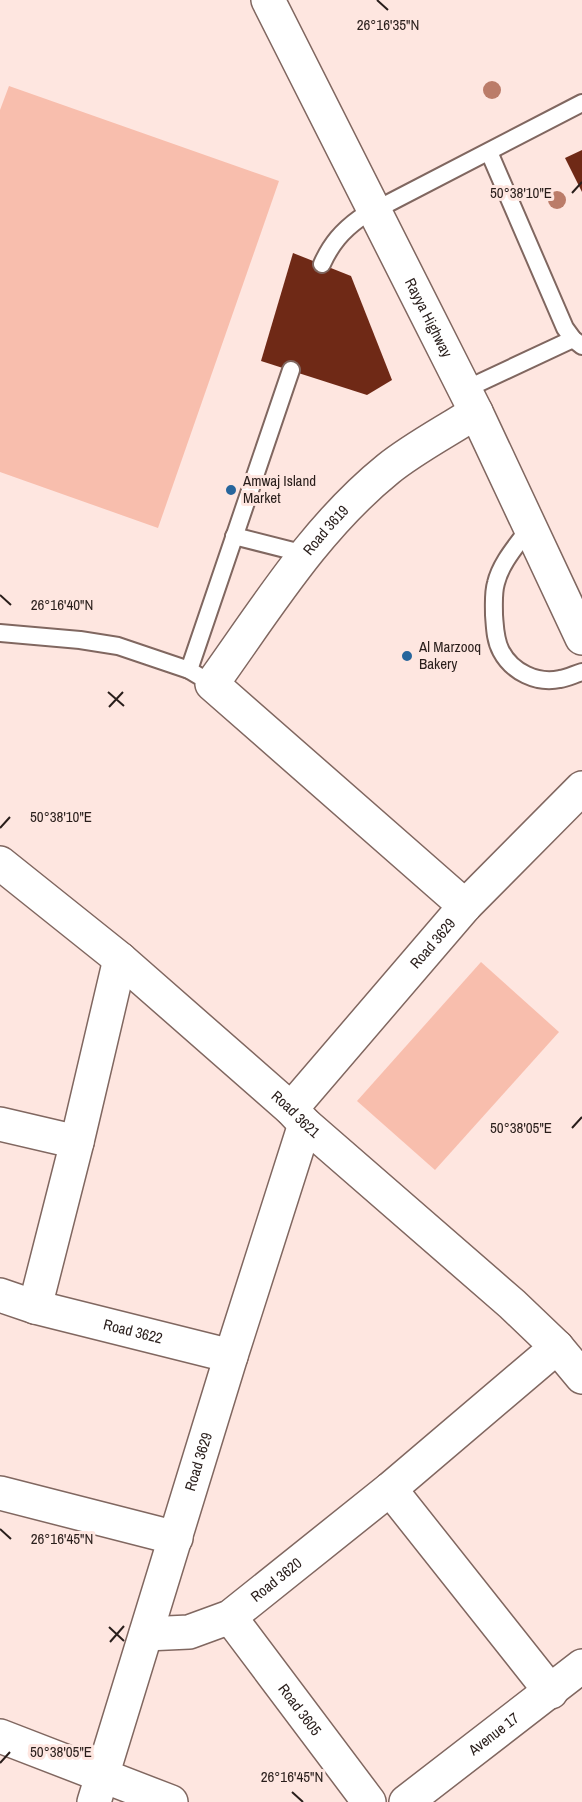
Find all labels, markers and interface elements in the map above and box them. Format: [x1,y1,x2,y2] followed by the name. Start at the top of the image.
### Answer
[357,14,419,35] text: 26°16'35"N
[490,182,552,203] text: 50°38'10"E
[400,274,458,362] street label: Rayya Highway
[242,470,316,508] place label: Amwaj Island Market
[224,483,238,497] marker: Amwaj Island Market
[298,500,353,559] street label: Road 3619
[31,594,93,615] text: 26°16'40"N
[418,636,481,674] place label: Al Marzooq Bakery
[400,649,414,663] marker: Al Marzooq Bakery
[30,806,92,827] text: 50°38'10"E
[405,913,460,973] street label: Road 3629
[267,1085,325,1142] street label: Road 3621
[490,1117,552,1138] text: 50°38'05"E
[101,1314,165,1349] street label: Road 3622
[179,1430,217,1493] street label: Road 3629
[31,1528,93,1549] text: 26°16'45"N
[246,1552,306,1607] street label: Road 3620
[274,1679,327,1740] street label: Road 3605
[463,1707,523,1761] street label: Avenue 17
[30,1741,92,1762] text: 50°38'05"E
[261,1766,323,1787] text: 26°16'45"N

